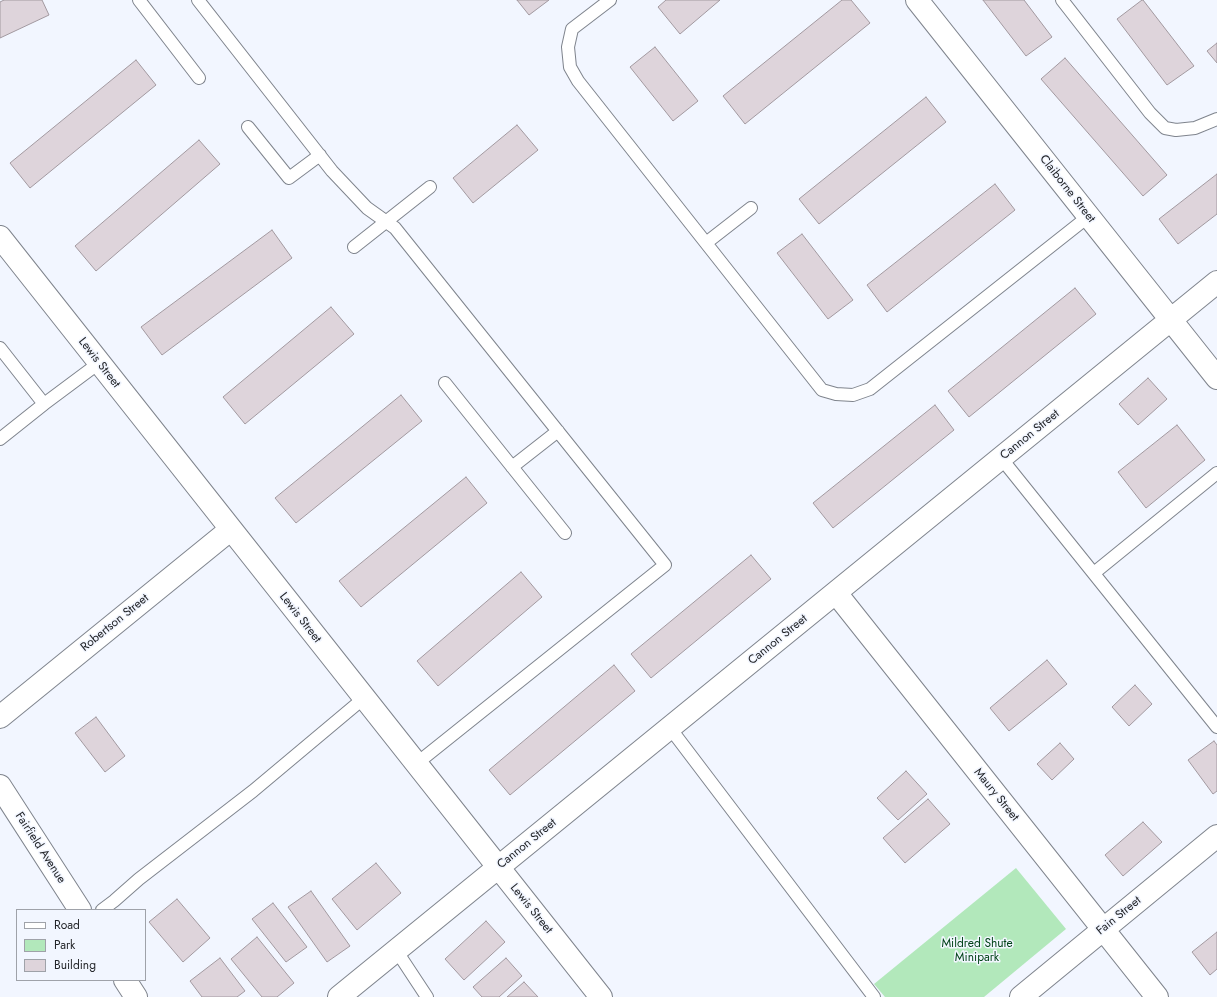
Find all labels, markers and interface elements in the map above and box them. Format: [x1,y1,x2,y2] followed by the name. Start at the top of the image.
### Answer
[1036,152,1098,226] street label: Claiborne Street
[75,335,123,391] street label: Lewis Street
[998,407,1062,463] street label: Cannon Street
[276,590,324,646] street label: Lewis Street
[78,591,152,655] street label: Robertson Street
[746,612,810,668] street label: Cannon Street
[970,766,1022,824] street label: Maury Street
[12,810,68,886] street label: Fairfield Avenue
[495,816,559,872] street label: Cannon Street
[507,881,555,937] street label: Lewis Street
[1094,894,1144,938] street label: Fain Street
[16,909,146,981] legend
[54,916,80,934] text: Road
[54,936,75,954] text: Park
[941,937,1013,965] park label: Mildred Shute Minipark
[54,956,96,974] text: Building

